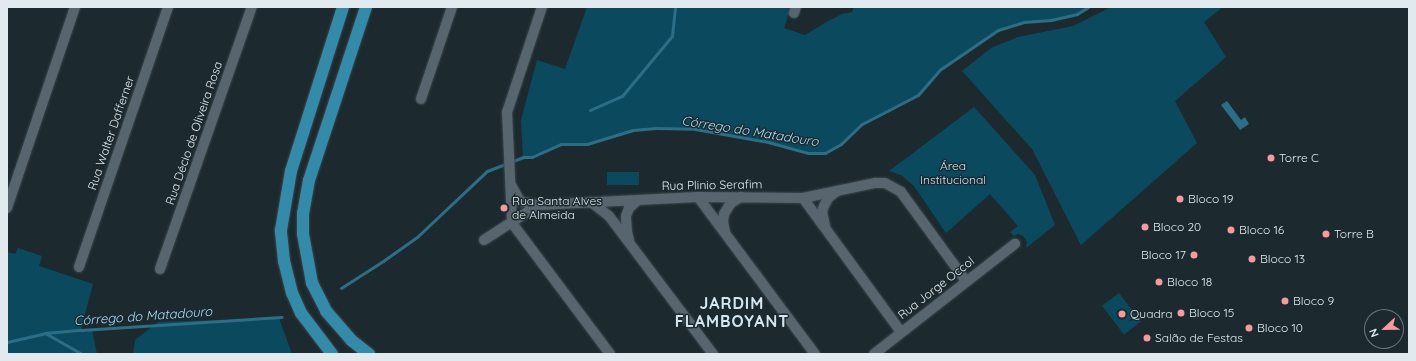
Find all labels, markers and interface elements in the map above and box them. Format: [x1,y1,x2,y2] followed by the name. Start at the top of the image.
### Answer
[163,59,225,207] street label: Rua Décio de Oliveira Rosa
[85,74,137,192] street label: Rua Walter Dafferner
[680,112,820,150] water label: Córrego do Matadouro
[1279,151,1319,165] place label: Torre C
[1266,153,1276,163] marker: Torre C
[920,159,986,187] park label: Área Institucional
[661,177,763,193] street label: Rua Plinio Serafim
[1188,192,1234,206] place label: Bloco 19
[512,194,602,222] place label: Rua Santa Alves de Almeida
[1175,194,1185,204] marker: Bloco 19
[499,203,509,213] marker: Rua Santa Alves de Almeida
[1153,220,1201,234] place label: Bloco 20
[1140,222,1150,232] marker: Bloco 20
[1239,223,1284,237] place label: Bloco 16
[1226,225,1236,235] marker: Bloco 16
[1334,227,1374,241] place label: Torre B
[1321,229,1331,239] marker: Torre B
[1141,248,1186,262] place label: Bloco 17
[1189,250,1199,260] marker: Bloco 17
[1260,252,1305,266] place label: Bloco 13
[895,254,977,322] street label: Rua Jorge Occol
[1247,254,1257,264] marker: Bloco 13
[1167,275,1212,289] place label: Bloco 18
[1154,277,1164,287] marker: Bloco 18
[675,293,789,331] district label: JARDIM FLAMBOYANT
[1293,294,1334,308] place label: Bloco 9
[1280,296,1290,306] marker: Bloco 9
[73,303,213,329] water label: Córrego do Matadouro
[1189,306,1234,320] place label: Bloco 15
[1130,307,1172,321] place label: Quadra
[1176,308,1186,318] marker: Bloco 15
[1117,309,1127,319] marker: Quadra
[1364,309,1404,349] north arrow
[1257,321,1303,335] place label: Bloco 10
[1244,323,1254,333] marker: Bloco 10
[1366,327,1382,339] text: N
[1155,331,1243,345] place label: Salão de Festas
[1142,333,1152,343] marker: Salão de Festas

